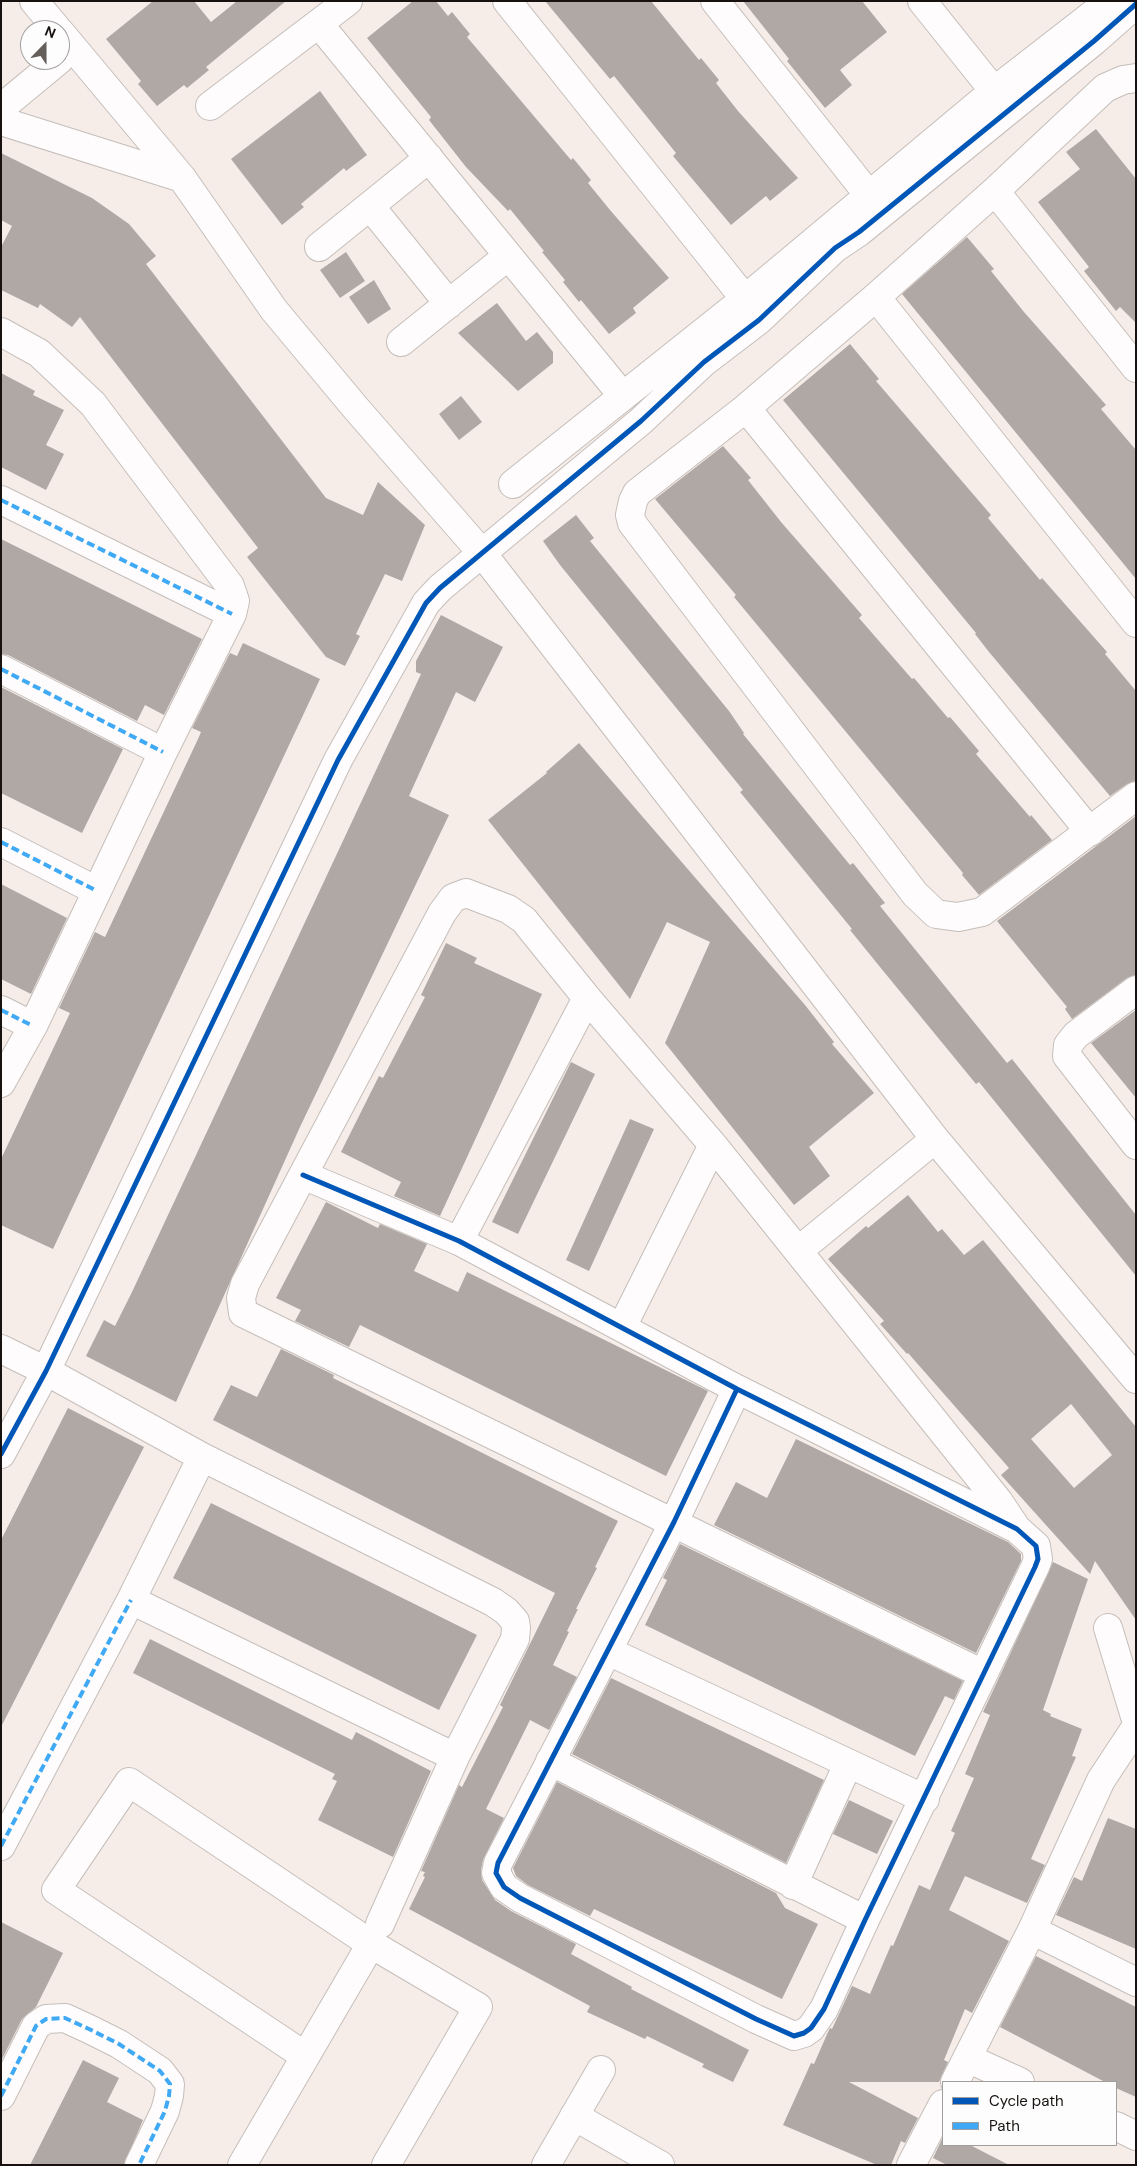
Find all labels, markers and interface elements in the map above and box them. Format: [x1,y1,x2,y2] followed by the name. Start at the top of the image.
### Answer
[20,20,70,70] north arrow
[42,22,58,42] text: N
[942,2081,1117,2146] legend
[989,2091,1064,2111] text: Cycle path
[989,2116,1020,2136] text: Path

